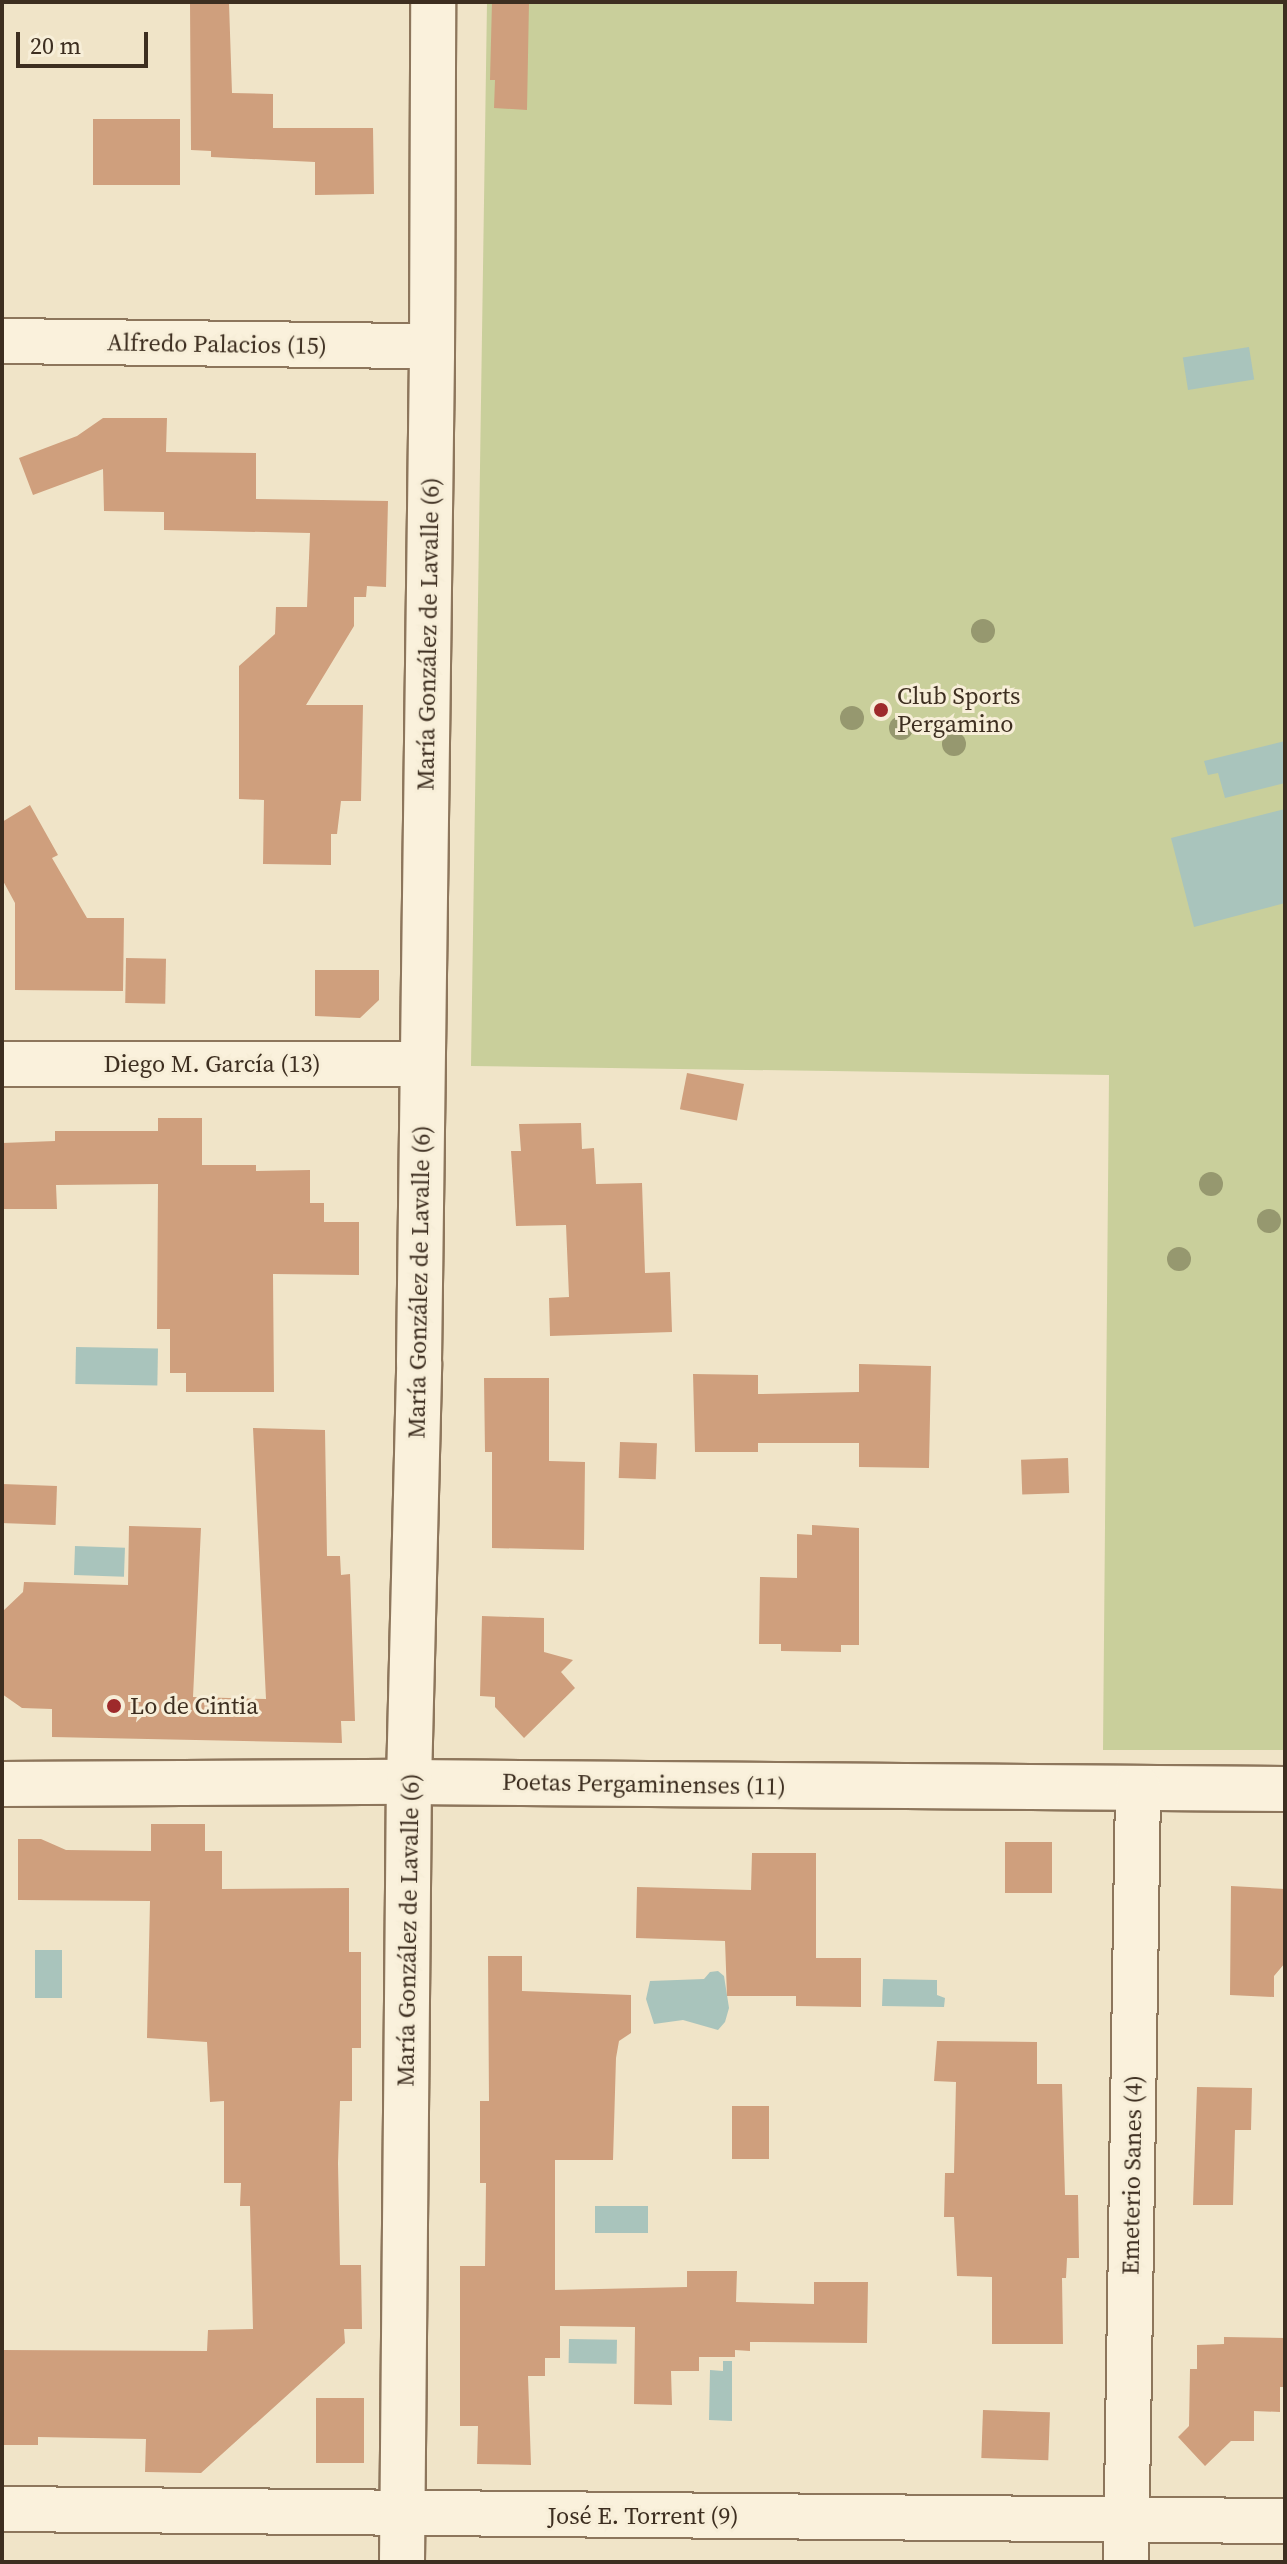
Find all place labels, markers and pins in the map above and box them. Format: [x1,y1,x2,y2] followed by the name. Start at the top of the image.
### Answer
[897,682,1021,738] place label: Club Sports Pergamino
[872,701,890,719] marker: Club Sports Pergamino
[130,1692,258,1720] place label: Lo de Cintia
[105,1697,123,1715] marker: Lo de Cintia

